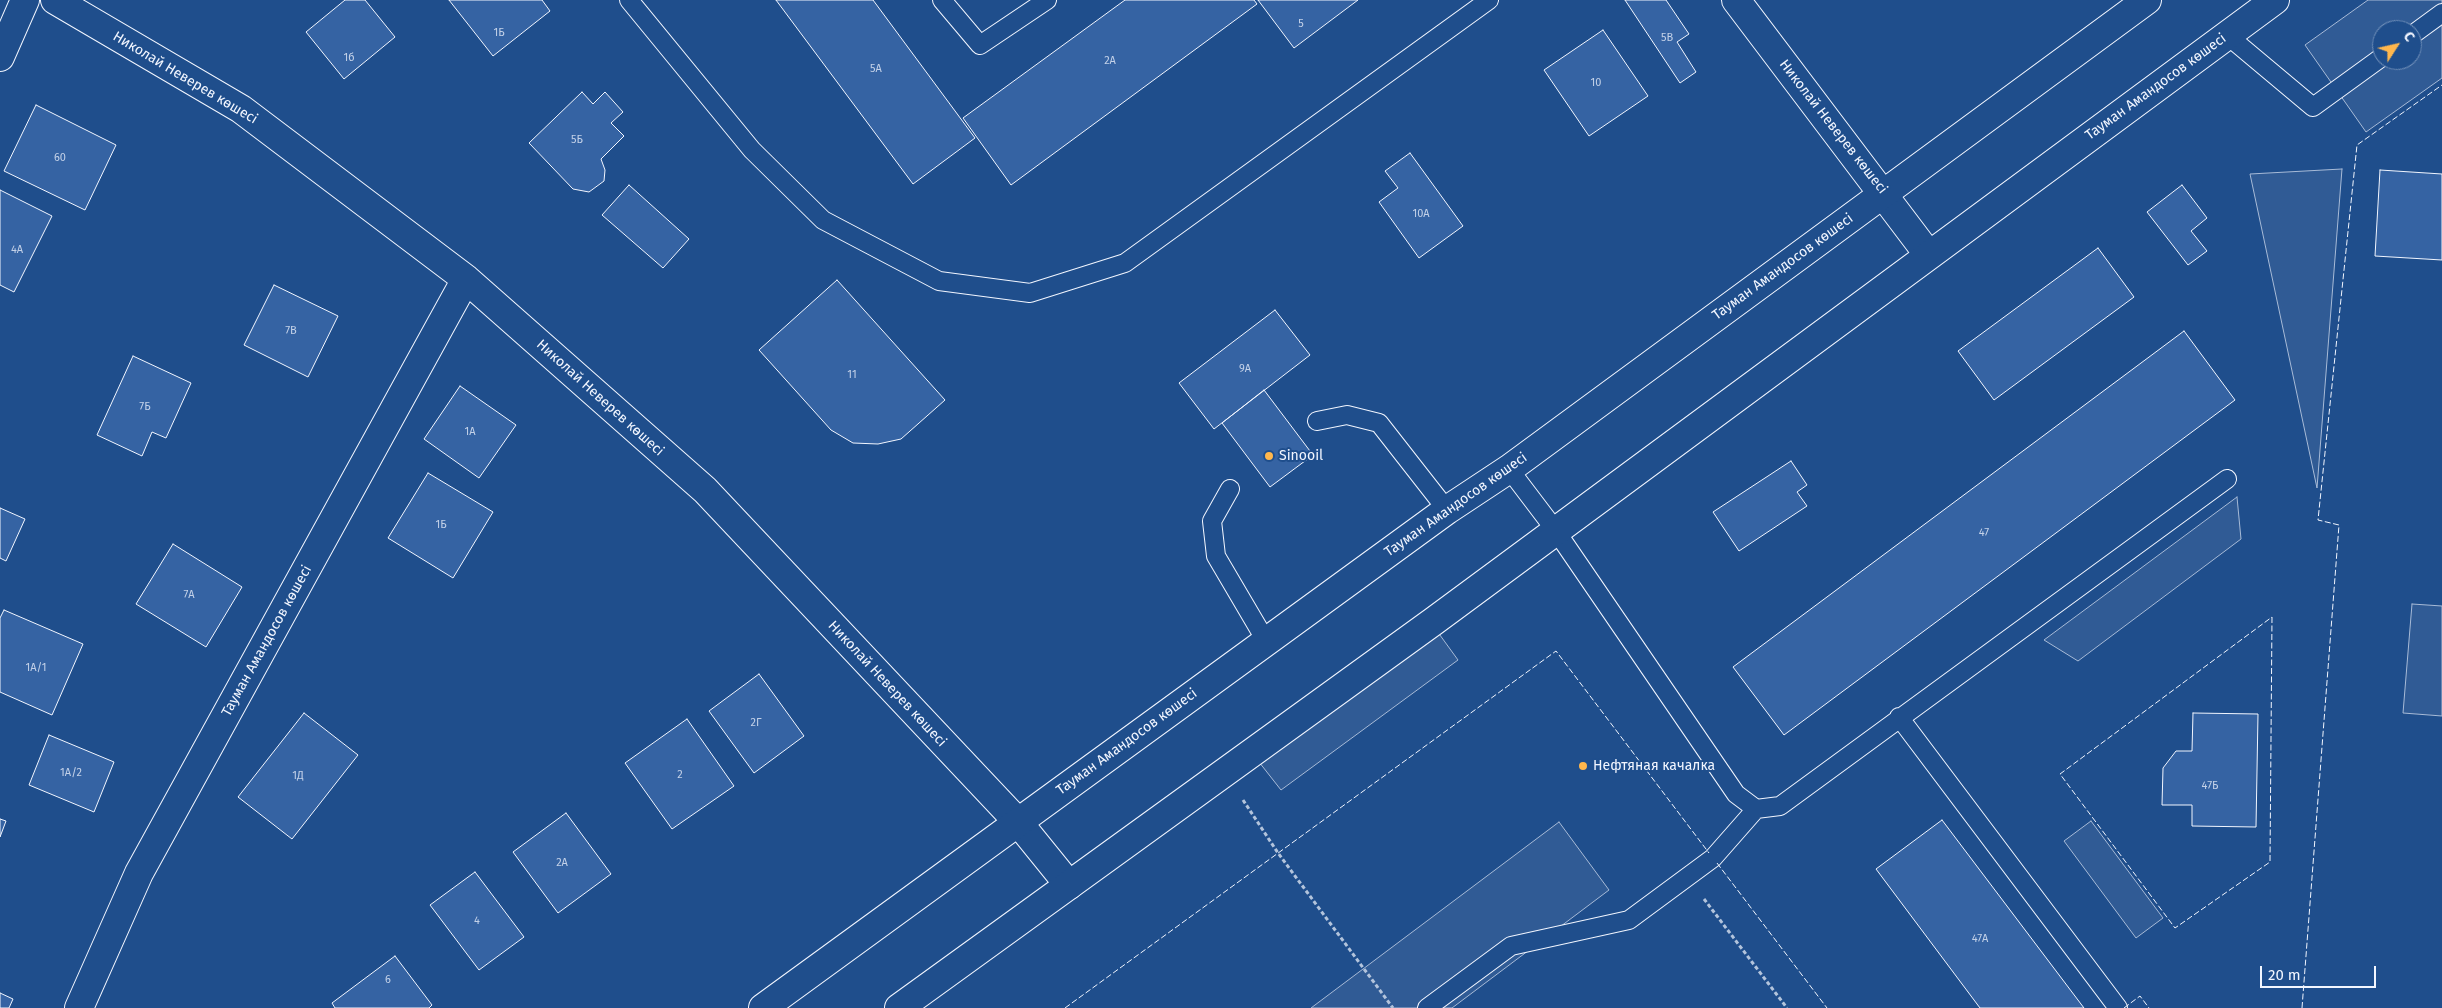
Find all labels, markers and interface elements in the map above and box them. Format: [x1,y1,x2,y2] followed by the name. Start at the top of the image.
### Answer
[1298,17,1304,31] house number: 5
[2372,20,2422,70] north arrow
[493,26,505,40] house number: 1Б
[110,28,260,128] street label: Николай Неверев көшесі
[2400,29,2418,45] text: С
[2082,30,2230,144] street label: Тауман Амандосов көшесі
[1661,31,1673,45] house number: 5В
[343,51,355,65] house number: 1б
[1104,54,1116,68] house number: 2А
[1775,57,1891,197] street label: Николай Неверев көшесі
[870,62,882,76] house number: 5А
[1591,76,1601,90] house number: 10
[571,133,583,147] house number: 5Б
[54,151,66,165] house number: 60
[1412,207,1430,221] house number: 10А
[1709,210,1857,324] street label: Тауман Амандосов көшесі
[11,243,23,257] house number: 4А
[285,324,297,338] house number: 7В
[533,336,667,460] street label: Николай Неверев көшесі
[1239,362,1251,376] house number: 9А
[847,368,857,382] house number: 11
[139,400,151,414] house number: 7Б
[464,425,476,439] house number: 1А
[1279,448,1323,464] place label: Sinooil
[1382,449,1530,561] street label: Тауман Амандосов көшесі
[1263,450,1275,462] marker: Sinooil
[435,518,447,532] house number: 1Б
[1979,526,1989,540] house number: 47
[218,563,316,719] street label: Тауман Амандосов көшесі
[184,588,194,602] house number: 7А
[824,618,950,750] street label: Николай Неверев көшесі
[26,661,46,675] house number: 1А/1
[1053,685,1201,799] street label: Тауман Амандосов көшесі
[750,716,762,730] house number: 2Г
[1593,758,1715,774] place label: Нефтяная качалка
[1577,760,1589,772] marker: Нефтяная качалка
[60,766,82,780] house number: 1А/2
[677,768,683,782] house number: 2
[292,769,304,783] house number: 1Д
[2202,779,2218,793] house number: 47Б
[556,856,568,870] house number: 2А
[474,914,480,928] house number: 4
[1972,932,1988,946] house number: 47А
[2262,956,2378,988] scale bar
[2268,966,2301,984] text: 20 m
[385,973,391,987] house number: 6

